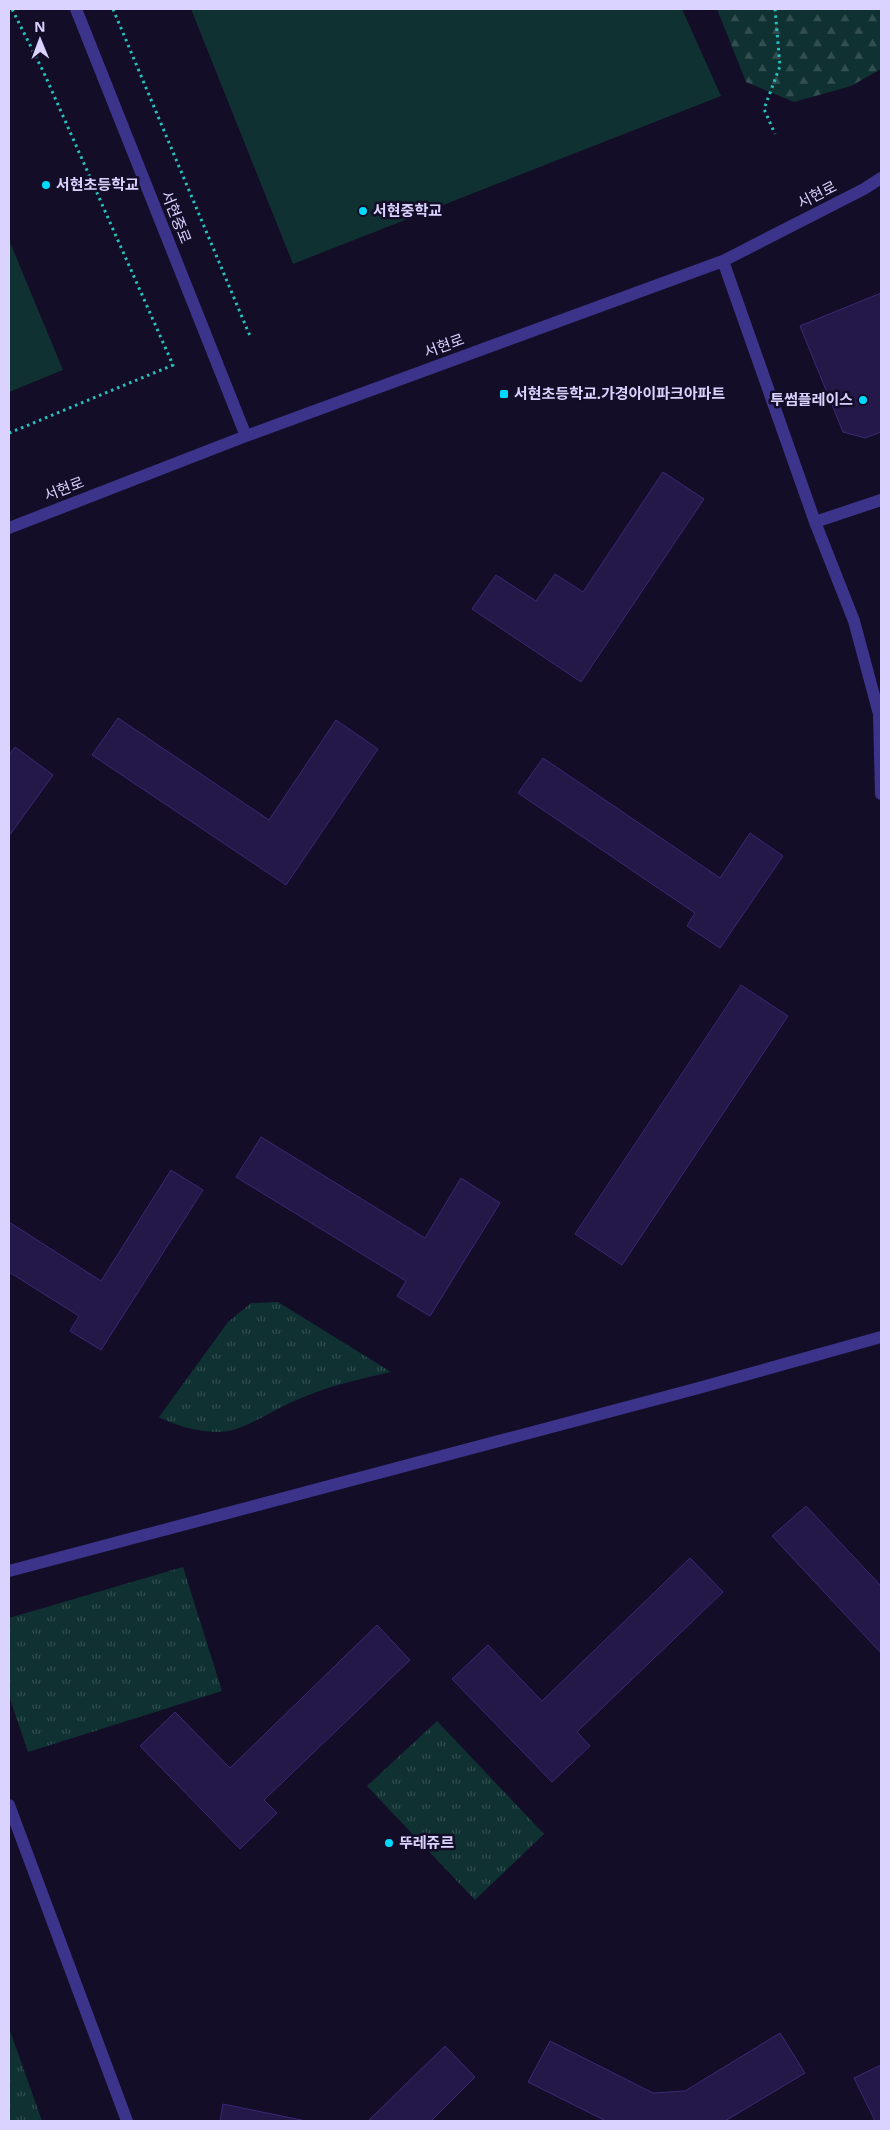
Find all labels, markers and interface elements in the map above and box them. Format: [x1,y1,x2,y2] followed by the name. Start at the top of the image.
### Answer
[15,15,65,65] north arrow
[34,17,46,36] text: N
[56,174,139,194] place label: 서현초등학교
[794,176,840,212] street label: 서현로
[40,179,52,191] marker: 서현초등학교
[157,187,197,246] street label: 서현중로
[373,200,442,220] place label: 서현중학교
[357,205,369,217] marker: 서현중학교
[421,329,467,362] street label: 서현로
[514,383,725,403] place label: 서현초등학교.가경아이파크아파트
[498,388,510,400] marker: 서현초등학교.가경아이파크아파트
[770,389,853,409] place label: 투썸플레이스
[857,394,869,406] marker: 투썸플레이스
[41,471,87,505] street label: 서현로
[399,1832,454,1852] place label: 뚜레쥬르
[383,1837,395,1849] marker: 뚜레쥬르

